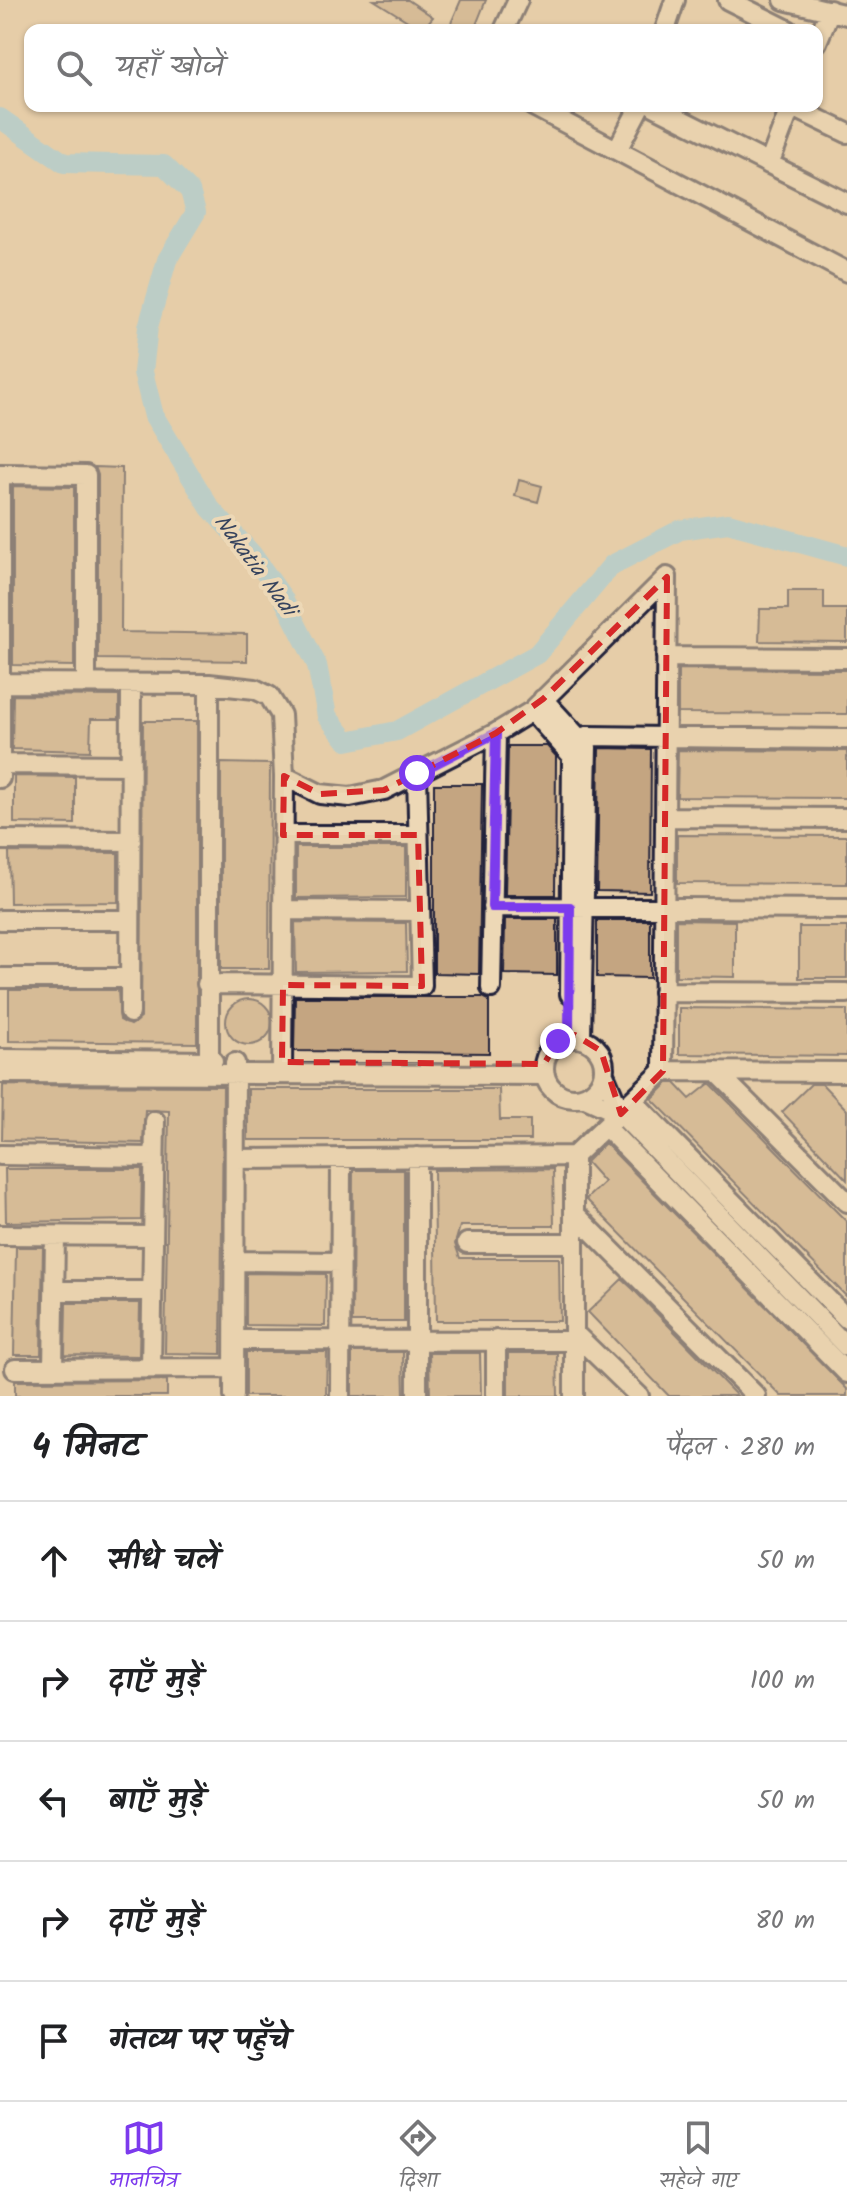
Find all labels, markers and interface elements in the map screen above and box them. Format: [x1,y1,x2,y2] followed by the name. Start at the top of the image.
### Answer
[24,24,823,112] search box
[116,44,224,92] text: यहाँ खोजें
[52,46,96,90] icon: search
[204,507,307,628] water label: Nakatia Nadi
[399,755,435,791] route start
[540,1023,576,1059] route end
[32,1421,141,1475] text: 4 मिनट
[667,1427,815,1469] text: पैदल · 280 m
[108,1537,218,1585] text: सीधे चलें
[32,1539,76,1583] icon: ahead
[757,1540,815,1582] text: 50 m
[108,1657,202,1705] text: दाएँ मुड़ें
[32,1659,76,1703] icon: right
[750,1660,815,1702] text: 100 m
[108,1777,204,1825] text: बाएँ मुड़ें
[32,1779,76,1823] icon: left
[757,1780,815,1822] text: 50 m
[108,1897,202,1945] text: दाएँ मुड़ें
[32,1899,76,1943] icon: right
[755,1900,815,1942] text: 80 m
[108,2017,289,2065] text: गंतव्य पर पहुँचे
[32,2019,76,2063] icon: arrive
[109,2116,178,2199] tab: मानचित्र
[396,2116,440,2199] tab: दिशा
[659,2116,738,2199] tab: सहेजे गए

